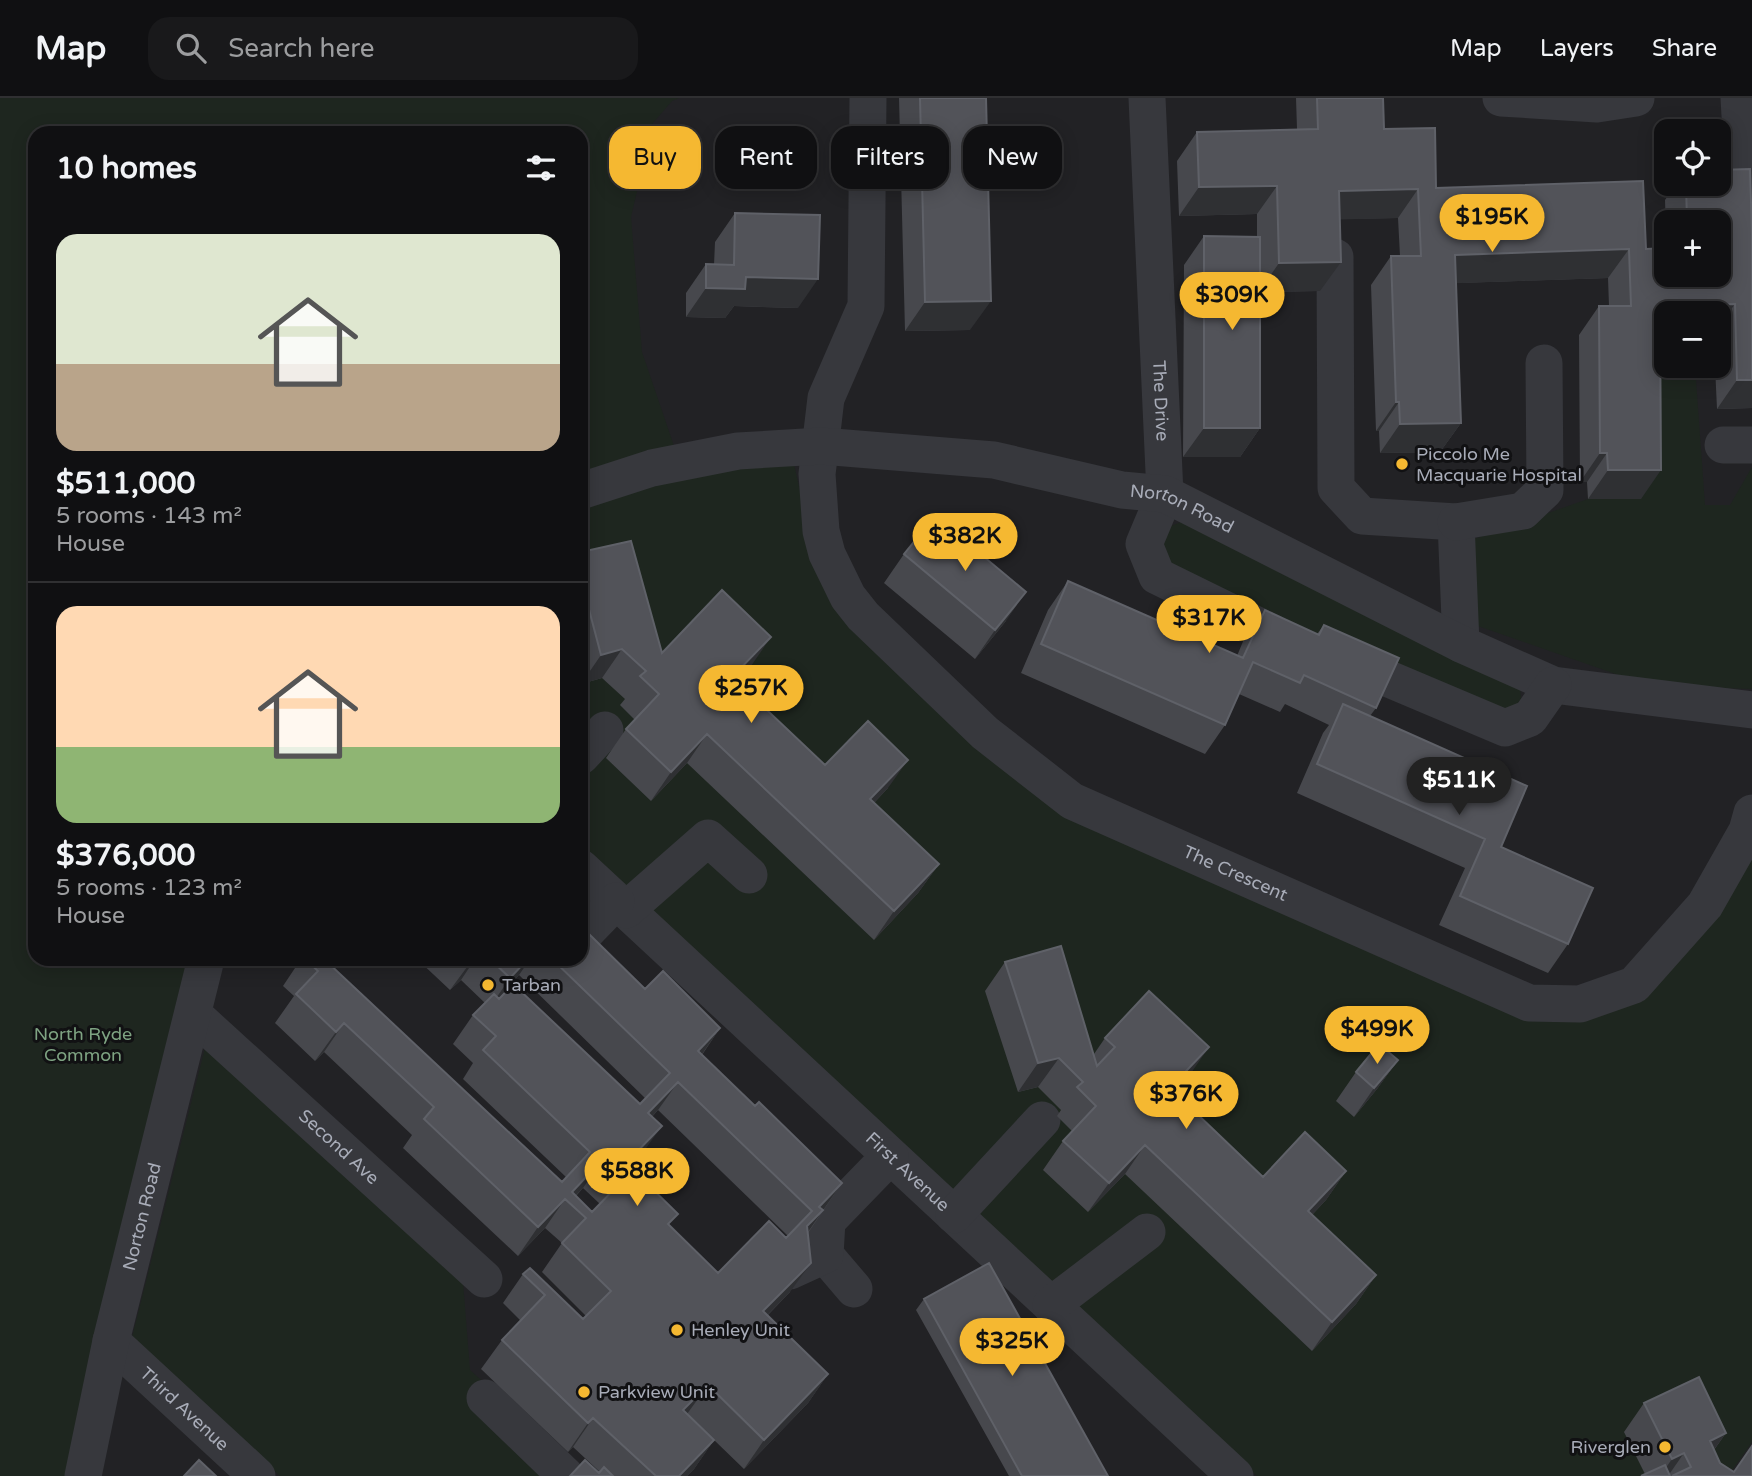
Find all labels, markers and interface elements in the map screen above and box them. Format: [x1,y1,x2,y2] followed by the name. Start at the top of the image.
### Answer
[148,17,638,80] search box
[35,29,106,68] text: Map
[172,29,210,67] icon: search
[228,33,374,64] text: Search here
[1450,34,1502,63] text: Map
[1540,34,1614,63] text: Layers
[1652,34,1717,63] text: Share
[1654,119,1731,378] map controls
[1654,119,1731,196] button: locate
[609,126,701,189] chip: Buy
[715,126,817,189] chip: Rent
[831,126,949,189] chip: Filters
[963,126,1062,189] chip: New
[522,149,560,187] icon: filters
[56,150,197,187] text: 10 homes
[1443,194,1541,254] pin: $195K
[1456,203,1528,231] text: $195K
[1654,210,1731,287] button: +
[1183,272,1281,332] pin: $309K
[245,279,371,405] icon: home
[1196,281,1268,309] text: $309K
[1654,301,1731,378] button: −
[1148,360,1174,442] street label: The Drive
[1416,443,1582,486] place label: Piccolo Me Macquarie Hospital
[1394,456,1410,472] marker: Piccolo Me Macquarie Hospital
[56,465,195,502] text: $511,000
[1129,480,1237,538] street label: Norton Road
[56,502,242,530] text: 5 rooms · 143 m²
[916,514,1014,573] pin: $382K
[929,522,1001,550] text: $382K
[56,530,125,558] text: House
[1160,596,1258,655] pin: $317K
[1173,604,1245,632] text: $317K
[245,651,371,777] icon: home
[702,666,800,725] pin: $257K
[715,674,787,702] text: $257K
[1410,758,1508,817] pin: $511K
[1423,766,1495,794] text: $511K
[56,837,195,874] text: $376,000
[1180,841,1291,906] street label: The Crescent
[56,874,242,902] text: 5 rooms · 123 m²
[56,902,125,930] text: House
[502,974,561,996] place label: Tarban
[480,977,496,993] marker: Tarban
[1328,1006,1426,1066] pin: $499K
[1341,1015,1413,1043] text: $499K
[34,1023,132,1066] park label: North Ryde Common
[1137,1072,1235,1131] pin: $376K
[1150,1080,1222,1108] text: $376K
[294,1105,384,1189] street label: Second Ave
[861,1127,954,1216] street label: First Avenue
[588,1148,686,1208] pin: $588K
[601,1157,673,1185] text: $588K
[118,1160,166,1273] street label: Norton Road
[963,1318,1061,1378] pin: $325K
[691,1319,790,1341] place label: Henley Unit
[669,1322,685,1338] marker: Henley Unit
[976,1327,1048,1355] text: $325K
[135,1362,234,1455] street label: Third Avenue
[598,1381,715,1403] place label: Parkview Unit
[576,1384,592,1400] marker: Parkview Unit
[1570,1436,1651,1458] place label: Riverglen
[1657,1439,1673,1455] marker: Riverglen

